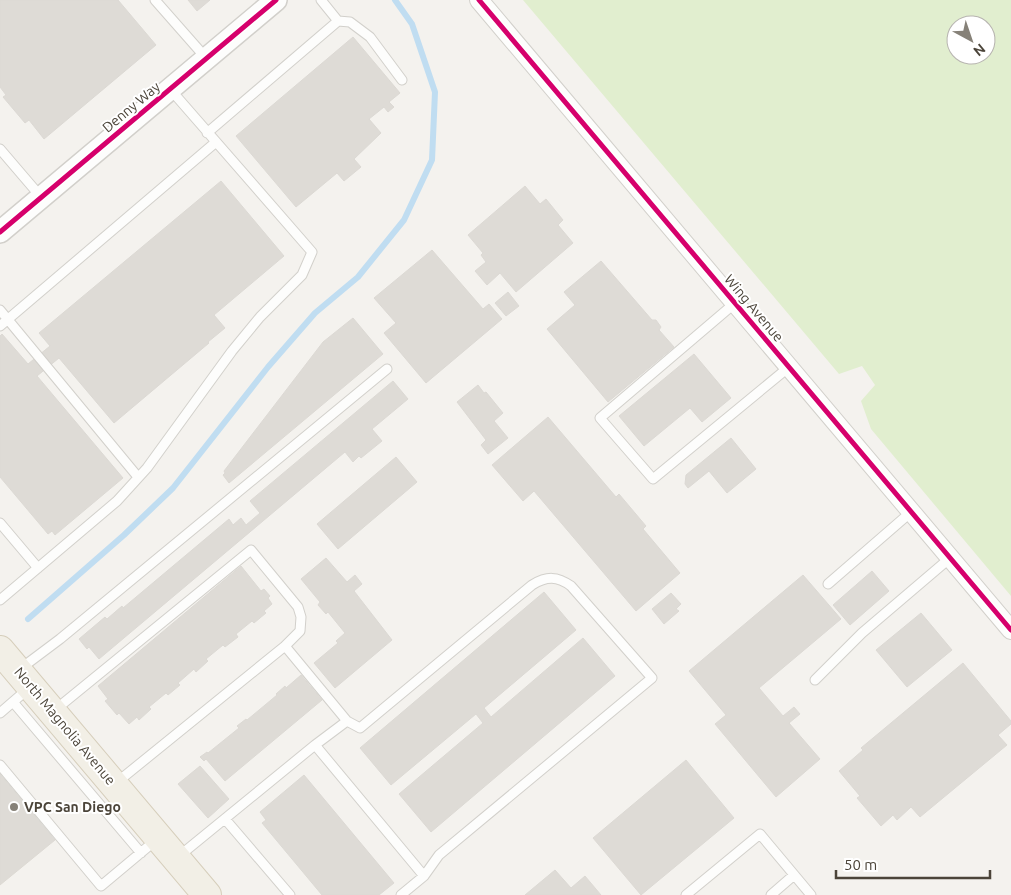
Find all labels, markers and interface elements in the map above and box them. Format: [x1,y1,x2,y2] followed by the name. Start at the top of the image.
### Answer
[946,15,996,65] north arrow
[970,40,989,59] text: N
[99,78,163,136] street label: Denny Way
[721,271,787,345] street label: Wing Avenue
[11,664,119,788] street label: North Magnolia Avenue
[24,799,121,815] place label: VPC San Diego
[8,801,20,813] marker: VPC San Diego
[836,848,990,880] scale bar
[844,856,877,873] text: 50 m

